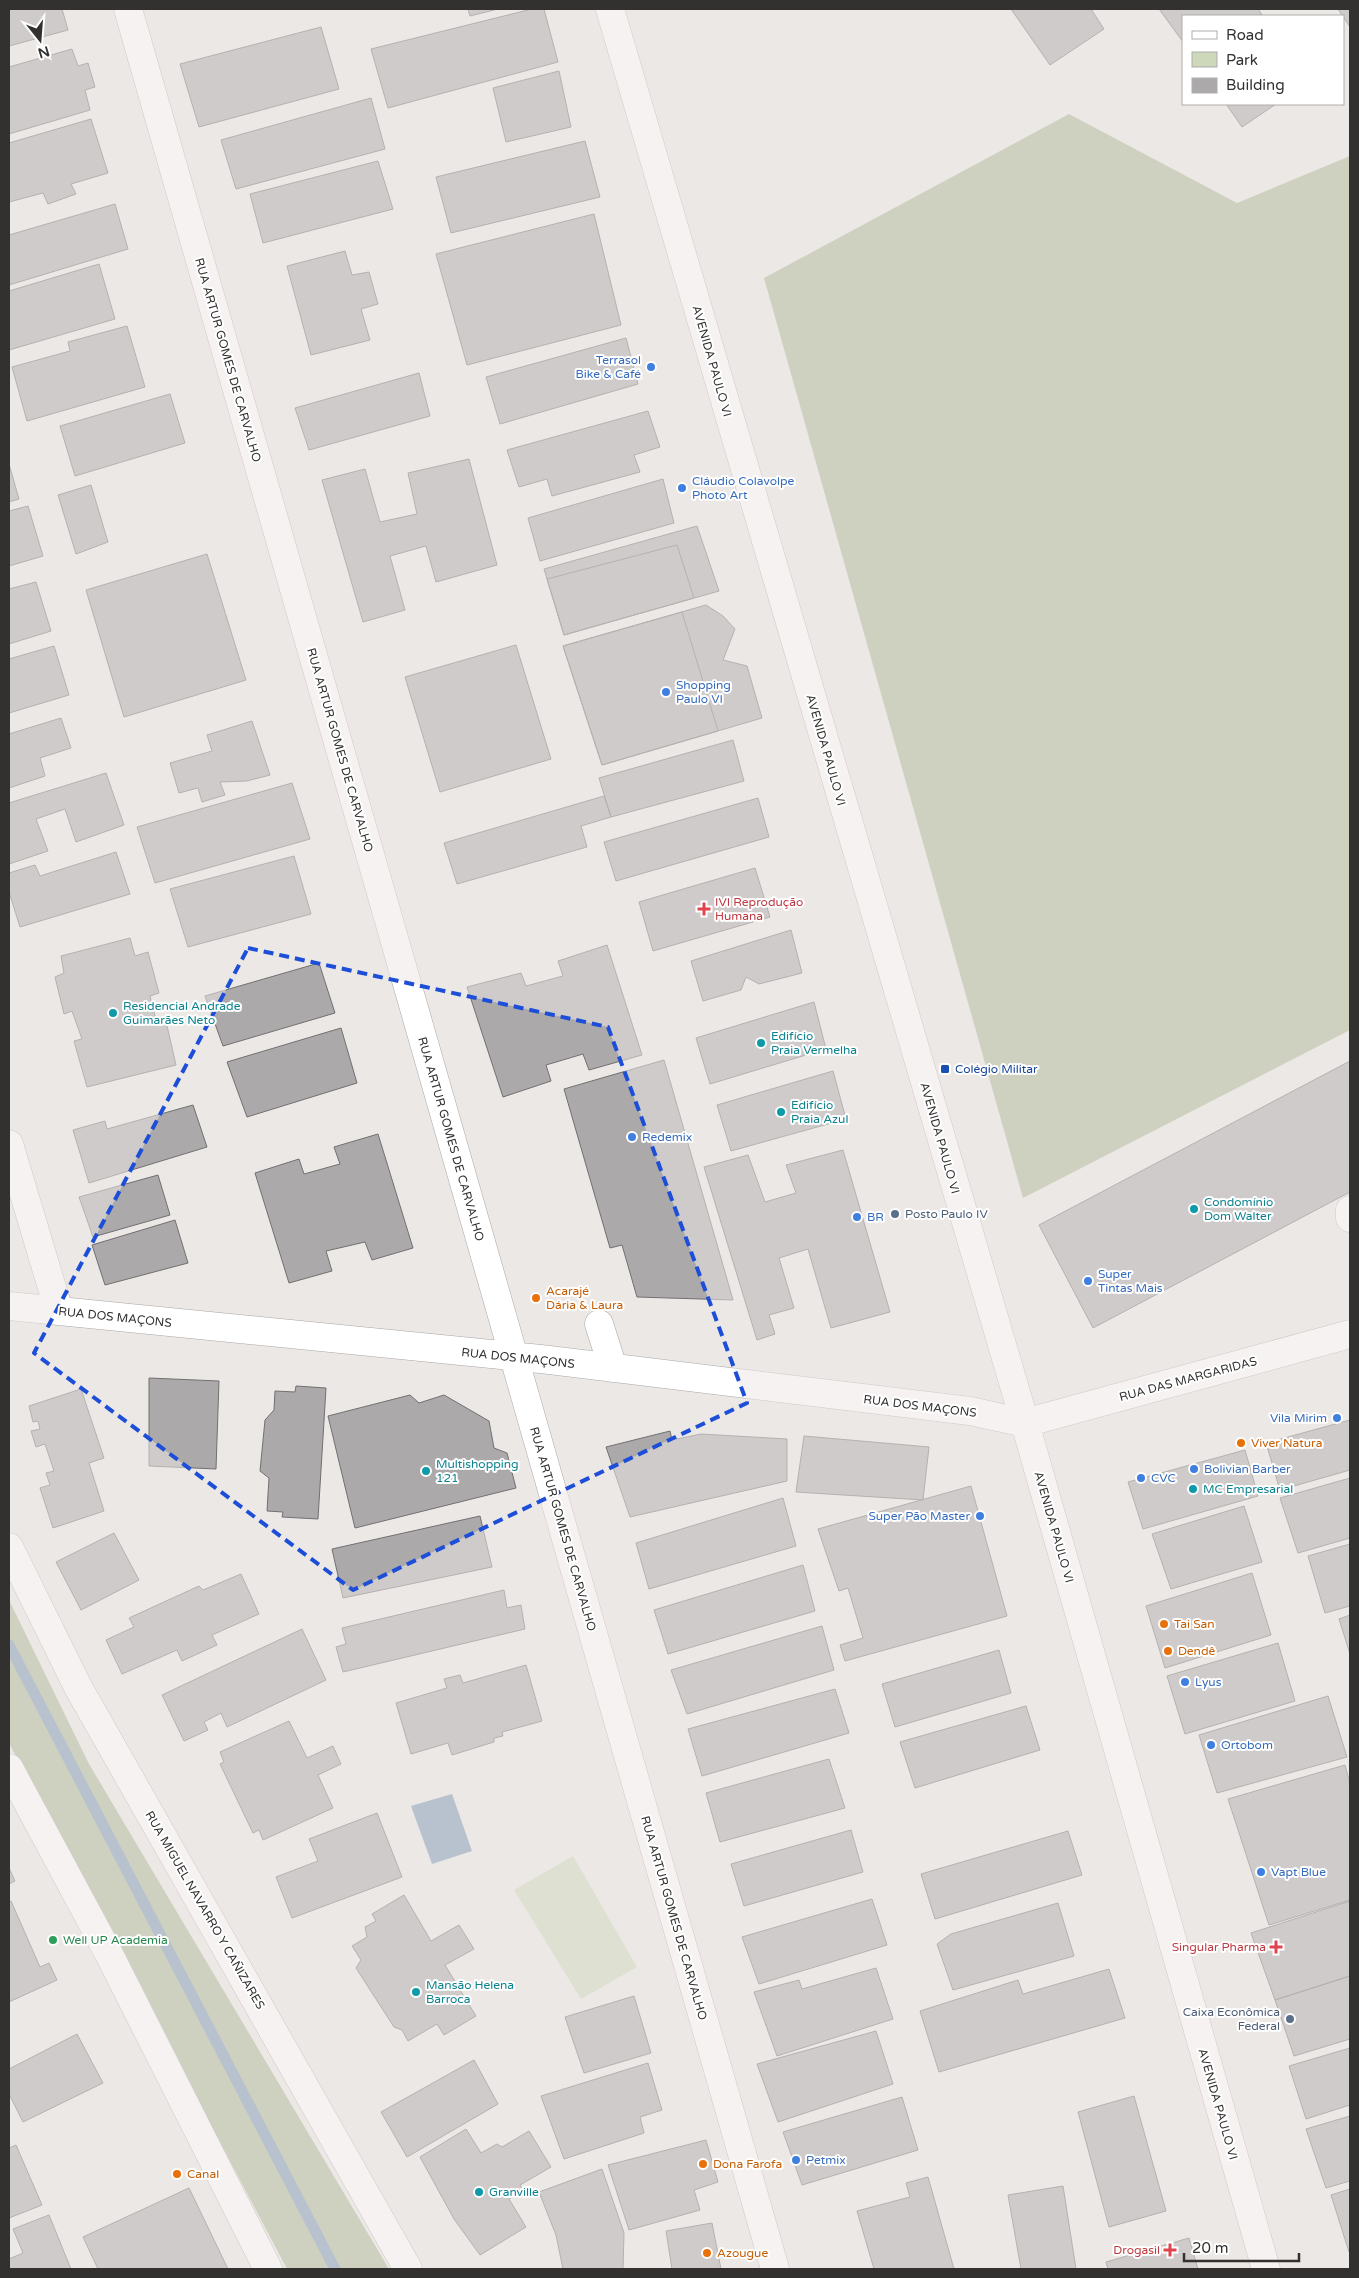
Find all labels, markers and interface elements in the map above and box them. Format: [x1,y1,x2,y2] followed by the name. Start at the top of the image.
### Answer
[15,15,65,65] north arrow
[1182,15,1344,105] legend
[1226,26,1264,44] text: Road
[36,42,52,62] text: N
[1226,51,1258,69] text: Park
[1226,76,1285,94] text: Building
[192,256,264,464] street label: RUA ARTUR GOMES DE CARVALHO
[689,304,735,418] street label: AVENIDA PAULO VI
[576,353,641,381] place label: Terrasol Bike & Café
[645,361,657,373] marker: Terrasol Bike & Café
[692,474,795,502] place label: Cláudio Colavolpe Photo Art
[676,482,688,494] marker: Cláudio Colavolpe Photo Art
[304,646,376,854] street label: RUA ARTUR GOMES DE CARVALHO
[676,678,731,706] place label: Shopping Paulo VI
[660,686,672,698] marker: Shopping Paulo VI
[803,693,849,807] street label: AVENIDA PAULO VI
[715,895,803,923] place label: IVI Reprodução Humana
[697,902,711,916] marker: IVI Reprodução Humana
[123,999,241,1027] place label: Residencial Andrade Guimarães Neto
[107,1007,119,1019] marker: Residencial Andrade Guimarães Neto
[771,1029,857,1057] place label: Edifício Praia Vermelha
[415,1035,487,1243] street label: RUA ARTUR GOMES DE CARVALHO
[755,1037,767,1049] marker: Edifício Praia Vermelha
[955,1062,1038,1076] place label: Colégio Militar
[939,1063,951,1075] marker: Colégio Militar
[917,1081,963,1195] street label: AVENIDA PAULO VI
[791,1098,848,1126] place label: Edifício Praia Azul
[775,1106,787,1118] marker: Edifício Praia Azul
[642,1130,692,1144] place label: Redemix
[626,1131,638,1143] marker: Redemix
[1204,1195,1273,1223] place label: Condomínio Dom Walter
[1188,1203,1200,1215] marker: Condomínio Dom Walter
[905,1207,988,1221] place label: Posto Paulo IV
[889,1208,901,1220] marker: Posto Paulo IV
[867,1210,884,1224] place label: BR
[851,1211,863,1223] marker: BR
[1098,1267,1163,1295] place label: Super Tintas Mais
[1082,1275,1094,1287] marker: Super Tintas Mais
[546,1284,623,1312] place label: Acarajé Dária & Laura
[530,1292,542,1304] marker: Acarajé Dária & Laura
[58,1304,172,1330] street label: RUA DOS MAÇONS
[461,1345,575,1371] street label: RUA DOS MAÇONS
[1118,1354,1258,1404] street label: RUA DAS MARGARIDAS
[863,1392,977,1420] street label: RUA DOS MAÇONS
[1270,1411,1327,1425] place label: Vila Mirim
[1331,1412,1343,1424] marker: Vila Mirim
[527,1425,599,1633] street label: RUA ARTUR GOMES DE CARVALHO
[1251,1436,1322,1450] place label: Viver Natura
[1235,1437,1247,1449] marker: Viver Natura
[436,1457,519,1485] place label: Multishopping 121
[1204,1462,1291,1476] place label: Bolivian Barber
[1188,1463,1200,1475] marker: Bolivian Barber
[420,1465,432,1477] marker: Multishopping 121
[1031,1470,1077,1584] street label: AVENIDA PAULO VI
[1151,1471,1176,1485] place label: CVC
[1135,1472,1147,1484] marker: CVC
[1203,1482,1293,1496] place label: MC Empresarial
[1187,1483,1199,1495] marker: MC Empresarial
[868,1509,970,1523] place label: Super Pão Master
[974,1510,986,1522] marker: Super Pão Master
[1174,1617,1215,1631] place label: Tai San
[1158,1618,1170,1630] marker: Tai San
[1178,1644,1215,1658] place label: Dendê
[1162,1645,1174,1657] marker: Dendê
[1195,1675,1222,1689] place label: Lyus
[1179,1676,1191,1688] marker: Lyus
[1221,1738,1273,1752] place label: Ortobom
[1205,1739,1217,1751] marker: Ortobom
[142,1808,268,2012] street label: RUA MIGUEL NAVARRO Y CAÑIZARES
[638,1814,710,2022] street label: RUA ARTUR GOMES DE CARVALHO
[1271,1865,1326,1879] place label: Vapt Blue
[1255,1866,1267,1878] marker: Vapt Blue
[63,1933,168,1947] place label: Well UP Academia
[47,1934,59,1946] marker: Well UP Academia
[1172,1940,1266,1954] place label: Singular Pharma
[1270,1941,1282,1953] marker: Singular Pharma
[426,1978,514,2006] place label: Mansão Helena Barroca
[410,1986,422,1998] marker: Mansão Helena Barroca
[1183,2005,1280,2033] place label: Caixa Econômica Federal
[1284,2013,1296,2025] marker: Caixa Econômica Federal
[1195,2047,1241,2161] street label: AVENIDA PAULO VI
[806,2153,846,2167] place label: Petmix
[790,2154,802,2166] marker: Petmix
[713,2157,782,2171] place label: Dona Farofa
[697,2158,709,2170] marker: Dona Farofa
[187,2167,219,2181] place label: Canal
[171,2168,183,2180] marker: Canal
[489,2185,539,2199] place label: Granville
[473,2186,485,2198] marker: Granville
[1184,2230,1299,2262] scale bar
[1192,2239,1229,2257] text: 20 m
[1113,2243,1160,2257] place label: Drogasil
[1164,2244,1176,2256] marker: Drogasil
[717,2246,768,2260] place label: Azougue
[701,2247,713,2259] marker: Azougue

